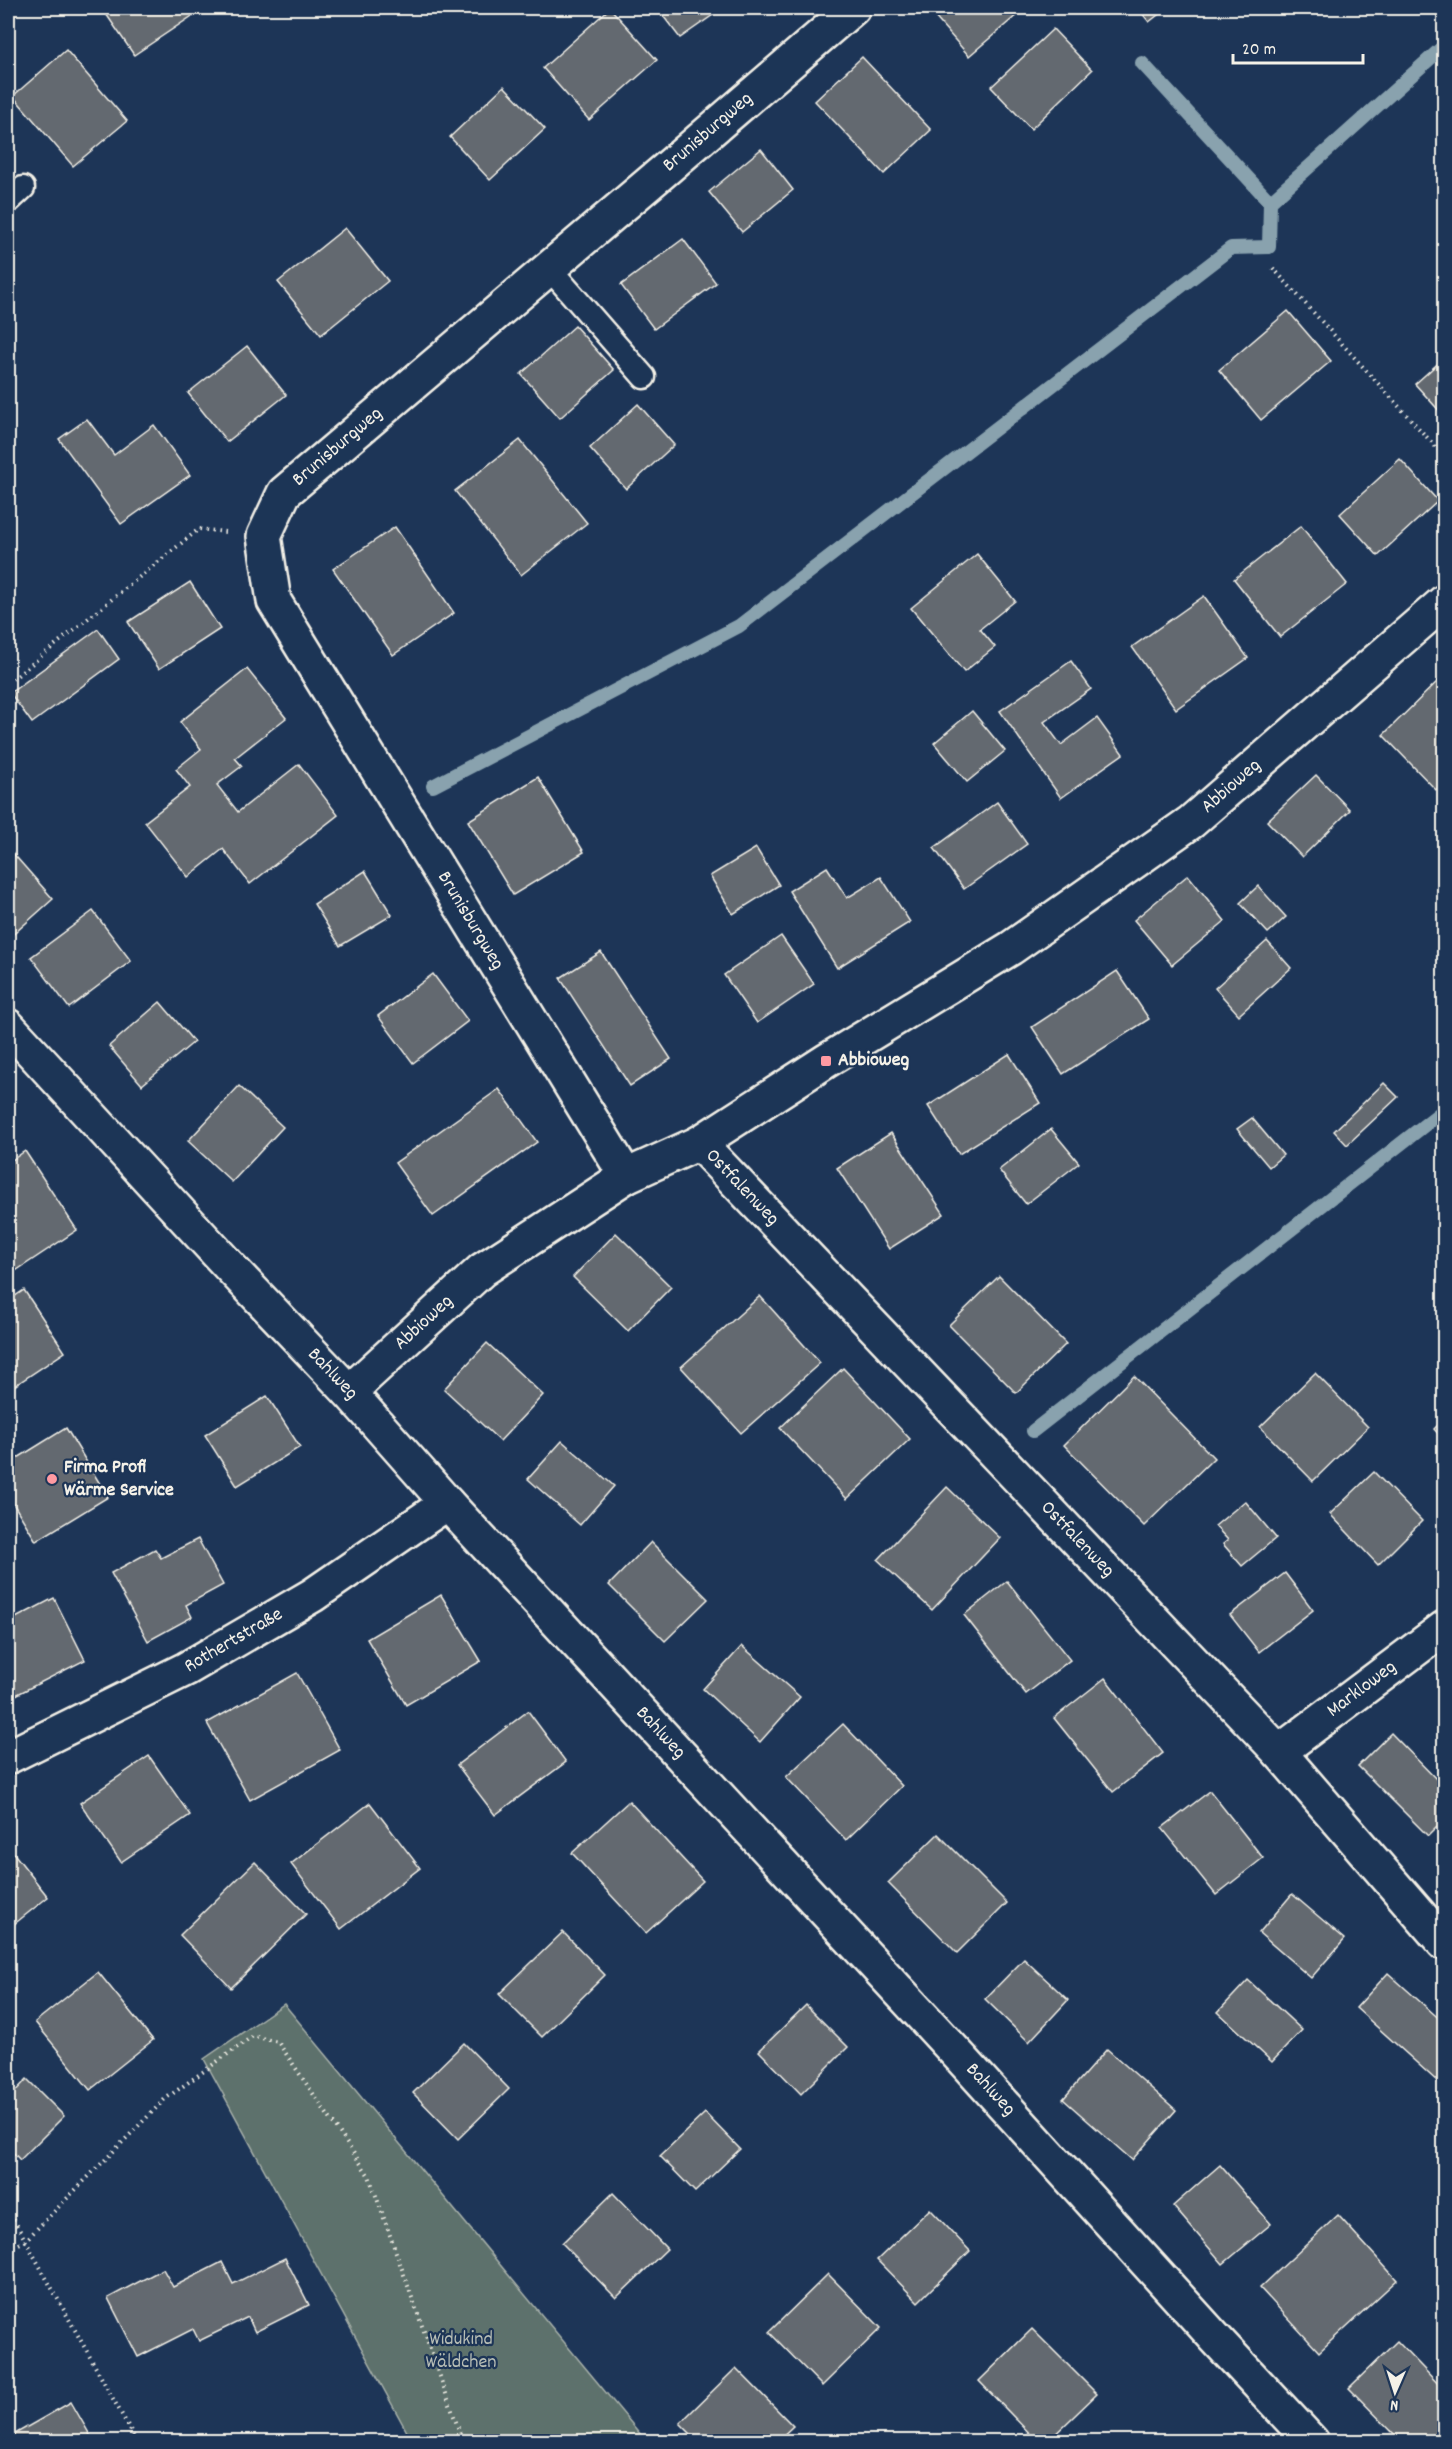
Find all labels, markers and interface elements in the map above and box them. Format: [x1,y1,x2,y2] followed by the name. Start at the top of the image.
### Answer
[1233,27,1364,65] scale bar
[1242,38,1276,63] text: 20 m
[657,86,759,179] street label: Brunisburgweg
[287,401,389,494] street label: Brunisburgweg
[1195,753,1268,821] street label: Abbioweg
[429,866,511,976] street label: Brunisburgweg
[838,1047,909,1075] place label: Abbioweg
[819,1054,833,1068] marker: Abbioweg
[698,1143,785,1233] street label: Ostfalenweg
[388,1289,460,1357] street label: Abbioweg
[300,1342,364,1407] street label: Bahlweg
[64,1454,174,1505] place label: Firma Profi Wärme Service
[45,1472,59,1486] marker: Firma Profi Wärme Service
[1033,1495,1121,1585] street label: Ostfalenweg
[179,1601,289,1681] street label: Rothertstraße
[1321,1654,1403,1725] street label: Markloweg
[628,1700,692,1766] street label: Bahlweg
[958,2057,1022,2123] street label: Bahlweg
[426,2326,496,2377] park label: Widukind Wäldchen
[1365,2362,1425,2422] north arrow
[1390,2393,1399,2416] text: N

